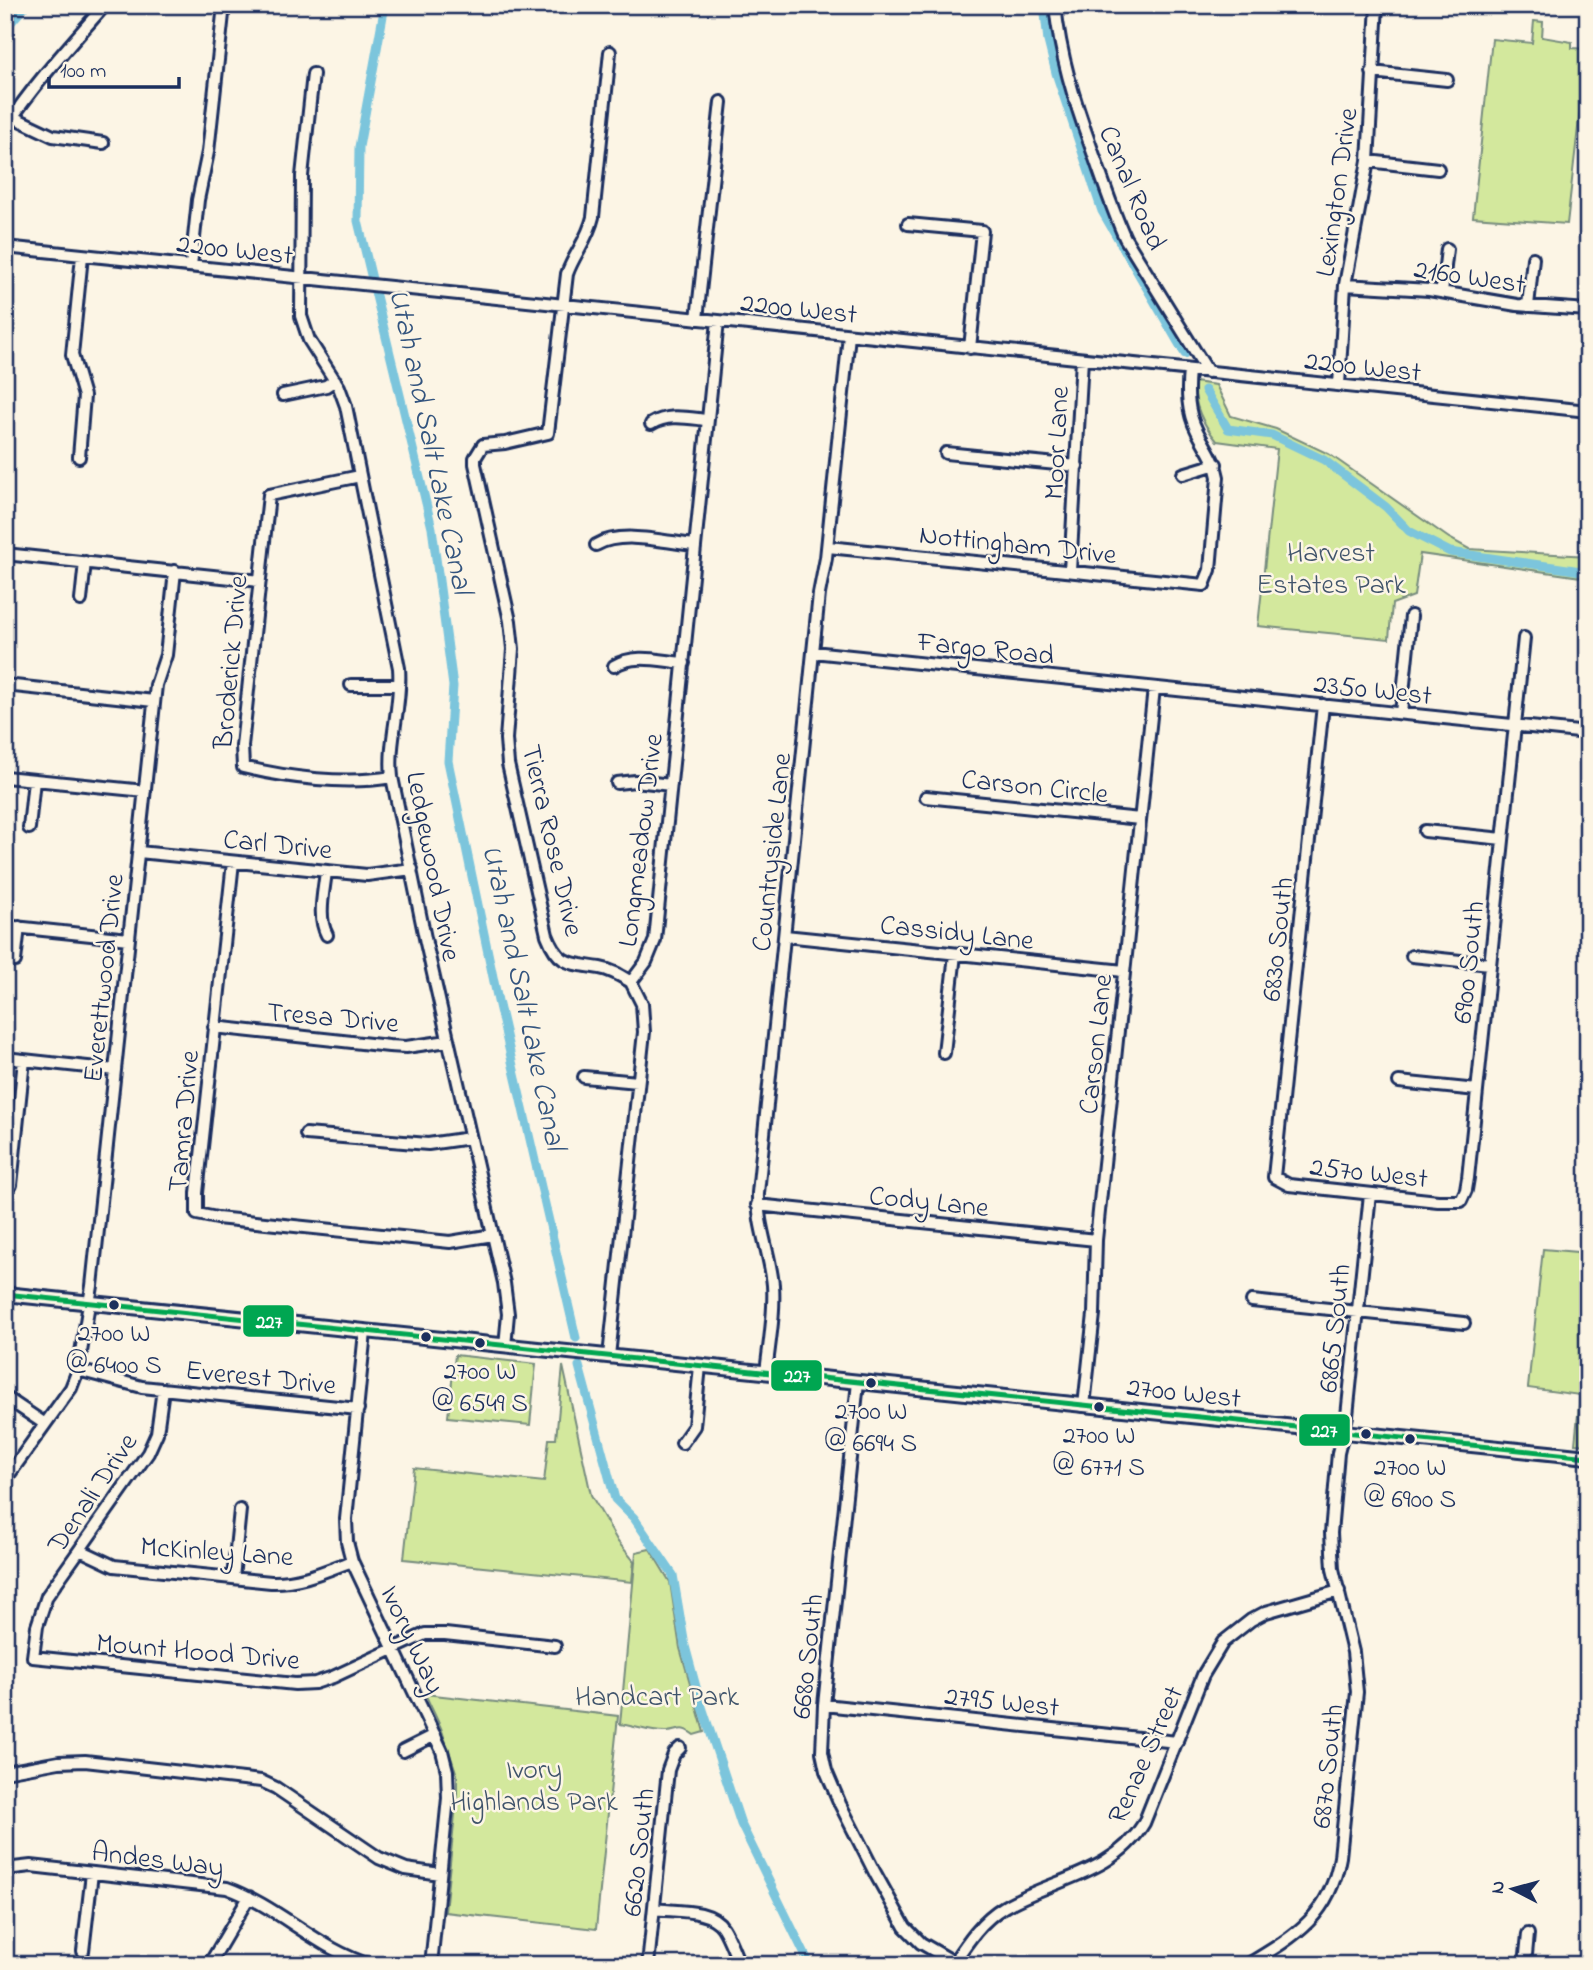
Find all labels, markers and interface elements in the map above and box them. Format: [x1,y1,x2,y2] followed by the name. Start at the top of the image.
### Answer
[49,46,178,90] scale bar
[60,57,106,87] text: 100 m
[1306,105,1371,280] street label: Lexington Drive
[1086,120,1176,257] street label: Canal Road
[174,225,295,278] street label: 2200 West
[1411,250,1528,307] street label: 2160 West
[738,284,859,337] street label: 2200 West
[375,285,484,602] water label: Utah and Salt Lake Canal
[1302,342,1423,395] street label: 2200 West
[1035,385,1082,501] street label: Moor Lane
[917,516,1119,577] street label: Nottingham Drive
[1256,534,1407,607] park label: Harvest Estates Park
[204,573,261,752] street label: Broderick Drive
[914,623,1056,678] street label: Fargo Road
[1312,665,1434,718] street label: 2350 West
[609,731,676,950] street label: Longmeadow Drive
[509,741,593,941] street label: Tierra Rose Drive
[743,750,804,954] street label: Countryside Lane
[959,760,1111,817] street label: Carson Circle
[393,768,470,965] street label: Ledgewood Drive
[221,820,335,873] street label: Carl Drive
[468,841,577,1158] water label: Utah and Salt Lake Canal
[74,872,137,1085] street label: Everettwood Drive
[1253,875,1306,1004] street label: 6830 South
[1444,899,1497,1026] street label: 6900 South
[878,906,1036,963] street label: Cassidy Lane
[1070,972,1125,1116] street label: Carson Lane
[265,993,401,1046] street label: Tresa Drive
[159,1048,212,1194] street label: Tamra Drive
[1308,1148,1430,1201] street label: 2570 West
[867,1177,991,1230] street label: Cody Lane
[1309,1262,1364,1395] street label: 6865 South
[107,1298,121,1312] marker: 2700 W @ 6400 S
[242,1304,295,1338] line badge: 227
[255,1310,283,1337] text: 227
[66,1316,162,1386] place label: 2700 W @ 6400 S
[419,1330,433,1344] unlabelled marker
[473,1336,487,1350] marker: 2700 W @ 6549 S
[183,1351,339,1408] street label: Everest Drive
[432,1354,528,1424] place label: 2700 W @ 6549 S
[770,1359,823,1392] line badge: 227
[783,1364,811,1391] text: 227
[1125,1368,1243,1421] street label: 2700 West
[864,1376,878,1390] marker: 2700 W @ 6694 S
[825,1394,917,1464] place label: 2700 W @ 6694 S
[1092,1400,1106,1414] marker: 2700 W @ 6771 S
[1298,1413,1351,1447] line badge: 227
[1053,1418,1145,1488] place label: 2700 W @ 6771 S
[1310,1419,1338,1446] text: 227
[38,1425,150,1563] street label: Denali Drive
[1359,1427,1373,1441] unlabelled marker
[1403,1432,1417,1446] marker: 2700 W @ 6900 S
[1364,1450,1456,1520] place label: 2700 W @ 6900 S
[139,1528,295,1579] street label: McKinley Lane
[368,1579,454,1702] street label: Ivory Way
[783,1592,836,1721] street label: 6680 South
[94,1624,302,1683] street label: Mount Hood Drive
[942,1677,1061,1730] street label: 2795 West
[575,1678,740,1719] park label: Handcart Park
[1099,1680,1196,1831] street label: Renae Street
[1303,1702,1356,1830] street label: 6870 South
[450,1751,618,1824] park label: Ivory Highlands Park
[613,1786,668,1919] street label: 6620 South
[89,1833,226,1890] street label: Andes Way
[1478,1854,1548,1924] north arrow
[1484,1880,1513,1895] text: N

